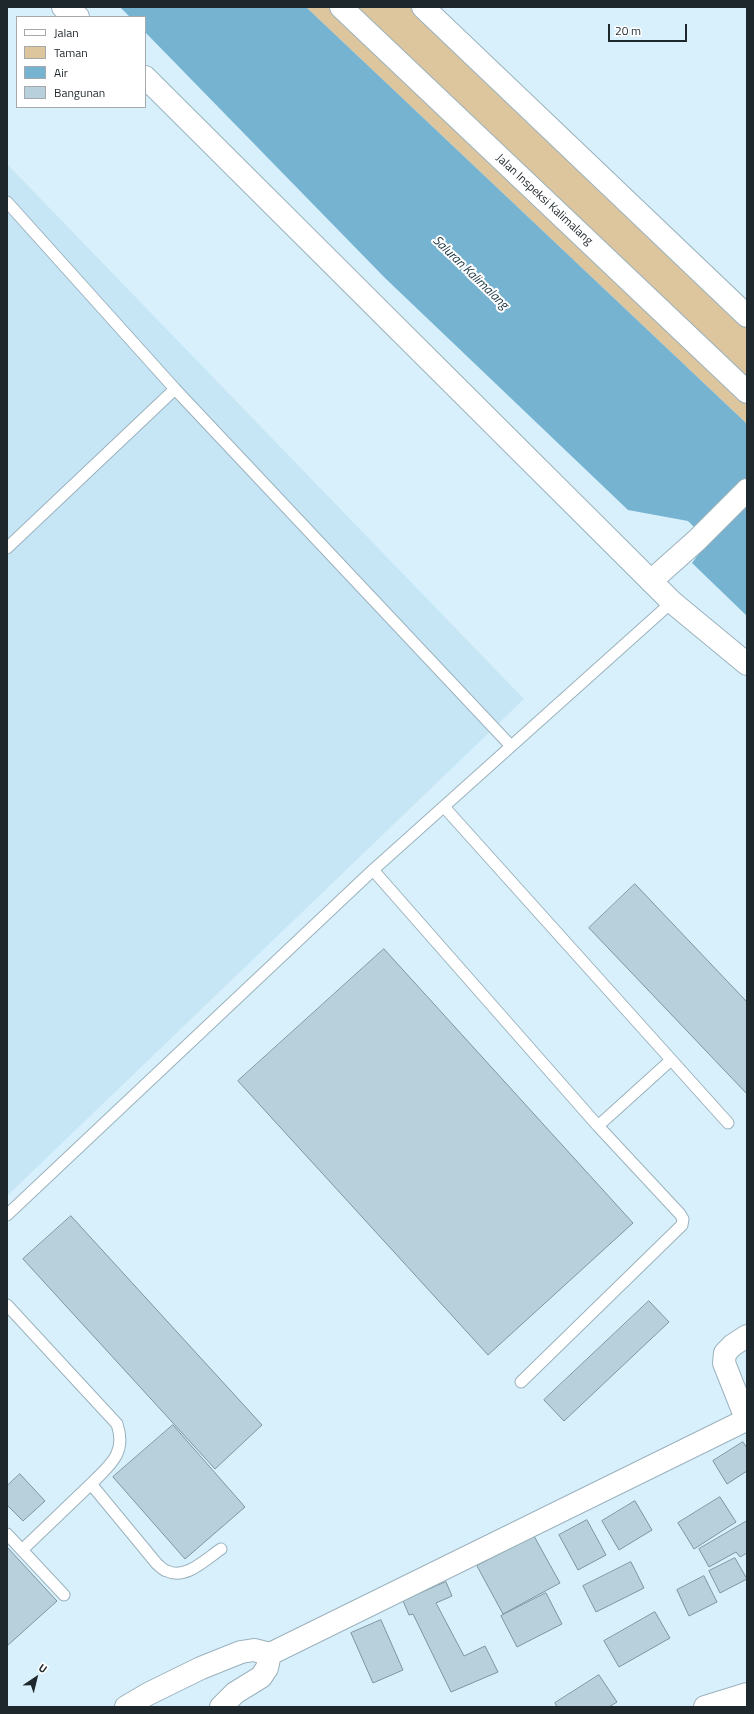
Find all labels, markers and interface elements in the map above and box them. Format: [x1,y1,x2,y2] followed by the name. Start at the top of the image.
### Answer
[16,16,146,108] legend
[610,16,689,42] scale bar
[615,21,641,40] text: 20 m
[54,23,79,42] text: Jalan
[54,43,88,62] text: Taman
[54,63,68,82] text: Air
[54,83,105,102] text: Bangunan
[493,151,595,249] street label: Jalan Inspeksi Kalimalang
[429,233,511,313] water label: Saluran Kalimalang
[16,1658,56,1698] north arrow
[35,1660,50,1677] text: U

